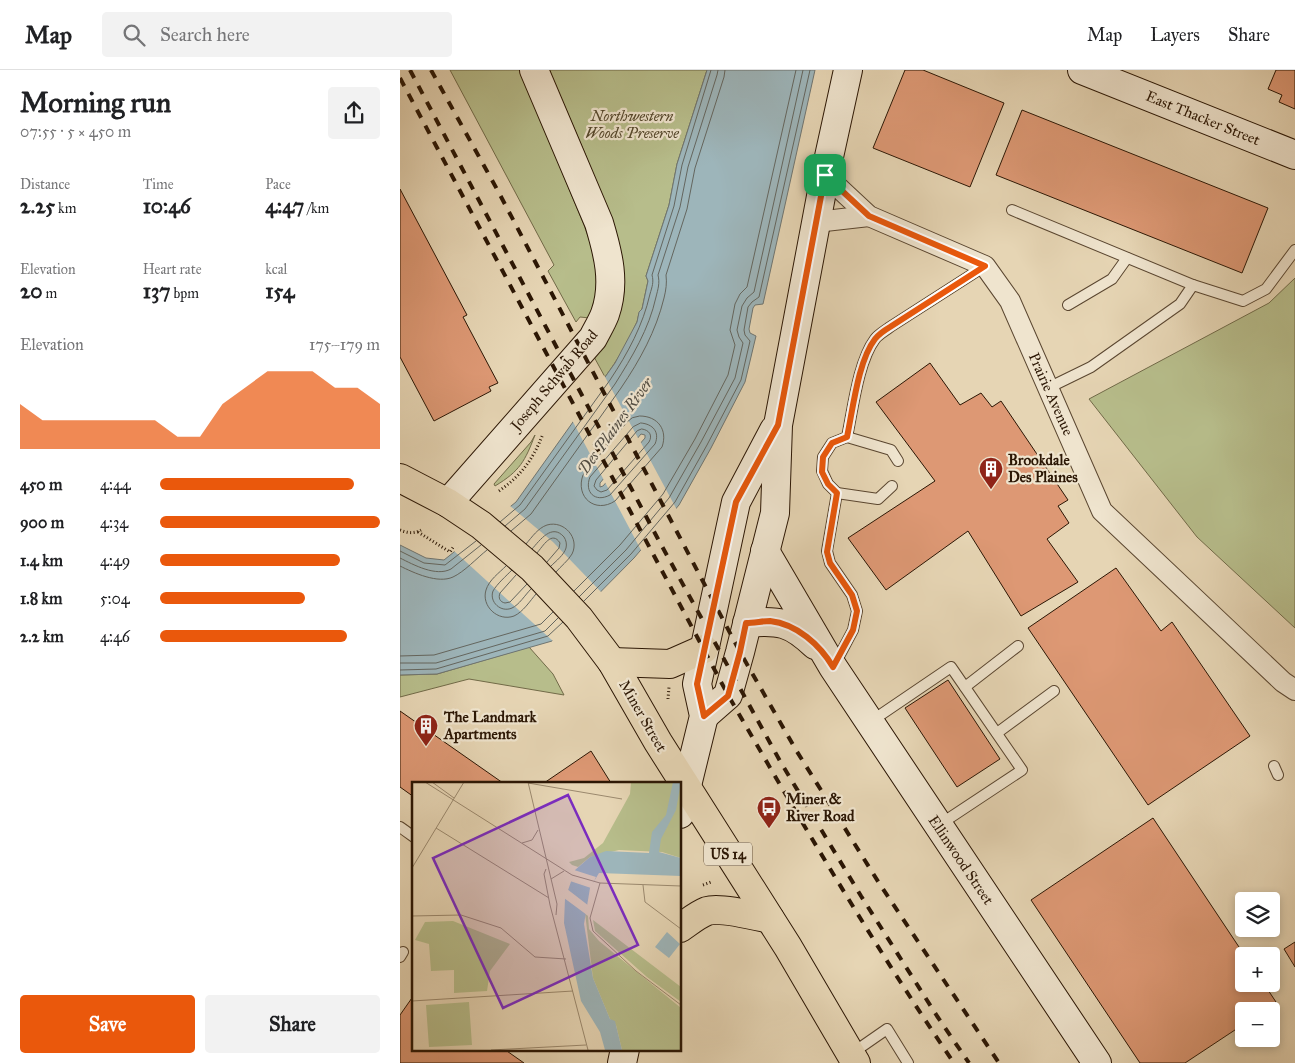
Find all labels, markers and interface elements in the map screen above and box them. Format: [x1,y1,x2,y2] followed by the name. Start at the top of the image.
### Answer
[102,12,452,57] search box
[25,20,72,50] text: Map
[120,21,148,49] icon: search
[160,23,250,46] text: Search here
[1087,24,1122,46] text: Map
[1150,24,1200,46] text: Layers
[1228,24,1270,46] text: Share
[20,85,171,120] text: Morning run
[328,87,380,139] button: share
[1143,87,1263,149] street label: East Thacker Street
[585,107,679,142] park label: Northwestern Woods Preserve
[20,122,131,141] text: 07:55 · 5 × 450 m
[804,154,846,196] pin
[811,161,839,189] icon: arrive
[20,176,70,193] text: Distance
[143,176,174,193] text: Time
[265,176,291,193] text: Pace
[20,193,55,219] text: 2.25
[143,193,191,219] text: 10:46
[265,193,304,219] text: 4:47
[55,200,76,217] text: km
[304,200,329,217] text: /km
[20,261,76,278] text: Elevation
[143,261,202,278] text: Heart rate
[265,261,287,278] text: kcal
[20,278,43,304] text: 20
[143,278,171,304] text: 137
[265,278,294,304] text: 154
[43,285,57,302] text: m
[171,285,199,302] text: bpm
[505,326,602,436] street label: Joseph Schwab Road
[20,335,84,354] text: Elevation
[309,335,380,354] text: 175–179 m
[1025,350,1077,438] street label: Prairie Avenue
[573,373,657,478] water label: Des Plaines River
[1008,451,1078,486] place label: Brookdale Des Plaines
[978,456,1004,490] building icon: Brookdale Des Plaines
[20,475,63,494] text: 450 m
[100,475,131,494] text: 4:44
[20,513,64,532] text: 900 m
[100,513,128,532] text: 4:34
[20,551,63,570] text: 1.4 km
[100,551,130,570] text: 4:49
[20,589,62,608] text: 1.8 km
[100,589,130,608] text: 5:04
[20,627,64,646] text: 2.2 km
[100,627,130,646] text: 4:46
[615,677,671,756] street label: Miner Street
[443,708,538,744] place label: The Landmark Apartments
[413,713,439,747] building icon: The Landmark Apartments
[412,782,681,1050] inset map
[786,790,855,825] place label: Miner & River Road
[756,795,782,829] bus stop icon: Miner & River Road
[924,812,998,909] street label: Ellinwood Street
[704,842,752,866] road number: US 14
[1235,892,1280,1047] map controls
[1235,892,1280,937] button: layers
[1235,947,1280,992] button: +
[20,995,195,1053] button: Save
[205,995,380,1053] button: Share
[1235,1002,1280,1047] button: −

